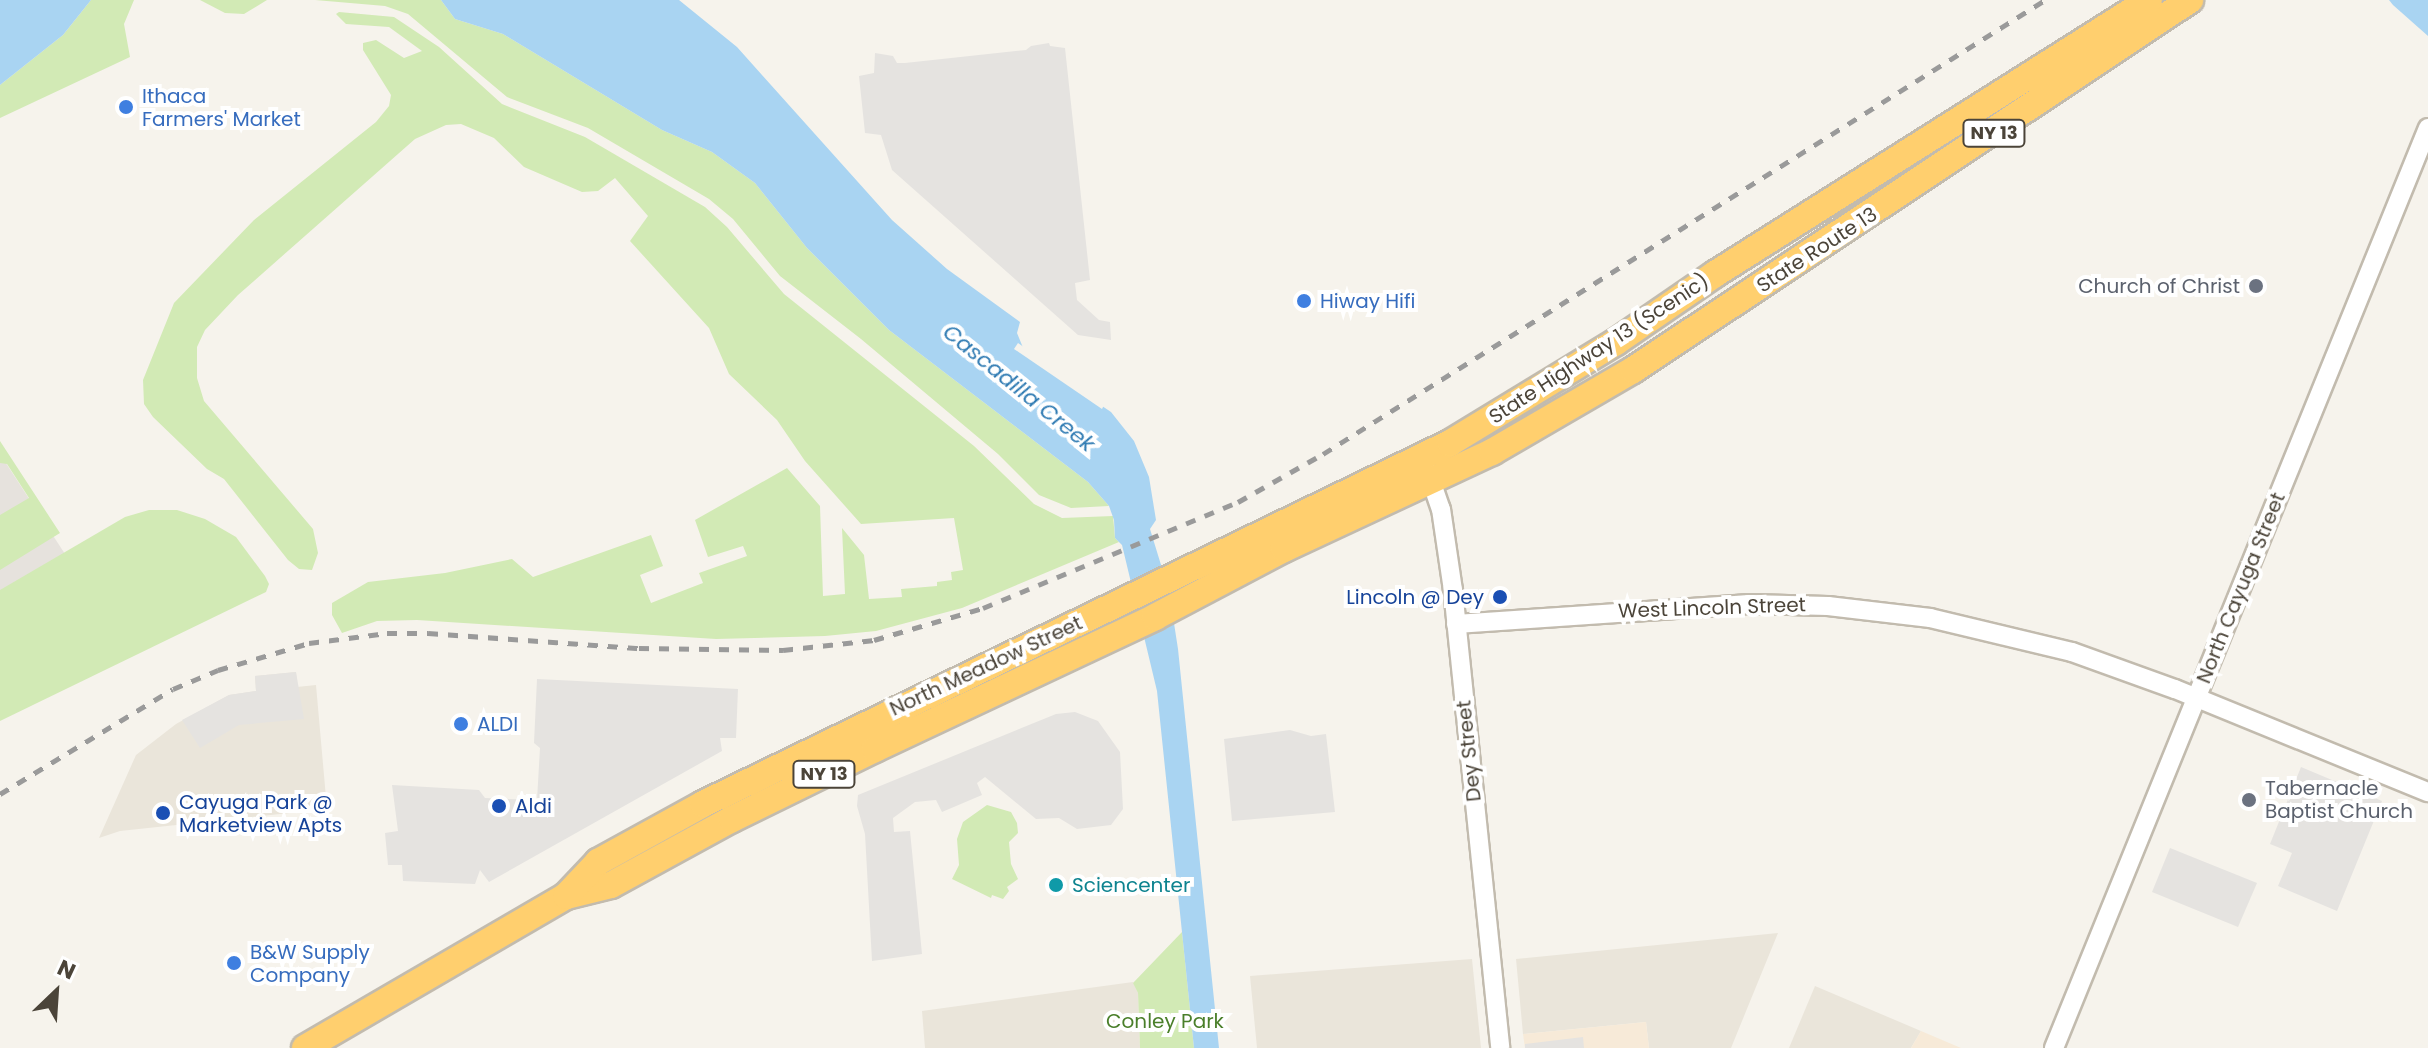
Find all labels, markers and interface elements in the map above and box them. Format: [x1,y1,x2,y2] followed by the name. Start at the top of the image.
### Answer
[142,84,301,131] place label: Ithaca Farmers' Market
[117,98,135,116] marker: Ithaca Farmers' Market
[1962,119,2026,147] road number: NY 13
[1752,202,1882,298] street label: State Route 13
[1485,269,1713,429] street label: State Highway 13 (Scenic)
[2078,274,2240,298] place label: Church of Christ
[2247,277,2265,295] marker: Church of Christ
[1320,289,1416,313] place label: Hiway Hifi
[1295,292,1313,310] marker: Hiway Hifi
[938,319,1100,457] water label: Cascadilla Creek
[2192,489,2290,687] street label: North Cayuga Street
[1346,585,1484,609] place label: Lincoln @ Dey
[1491,588,1509,606] marker: Lincoln @ Dey
[1618,593,1806,623] street label: West Lincoln Street
[886,611,1086,721] street label: North Meadow Street
[1452,699,1486,803] street label: Dey Street
[477,712,518,736] place label: ALDI
[452,715,470,733] marker: ALDI
[792,760,856,788] road number: NY 13
[2265,776,2413,823] place label: Tabernacle Baptist Church
[179,790,342,837] place label: Cayuga Park @ Marketview Apts
[2240,791,2258,809] marker: Tabernacle Baptist Church
[515,794,552,818] place label: Aldi
[490,797,508,815] marker: Aldi
[154,804,172,822] marker: Cayuga Park @ Marketview Apts
[1072,873,1190,897] place label: Sciencenter
[1047,876,1065,894] marker: Sciencenter
[250,940,370,987] place label: B&W Supply Company
[16,952,96,1032] north arrow
[52,952,80,987] text: N
[225,954,243,972] marker: B&W Supply Company
[1106,1009,1224,1033] park label: Conley Park

